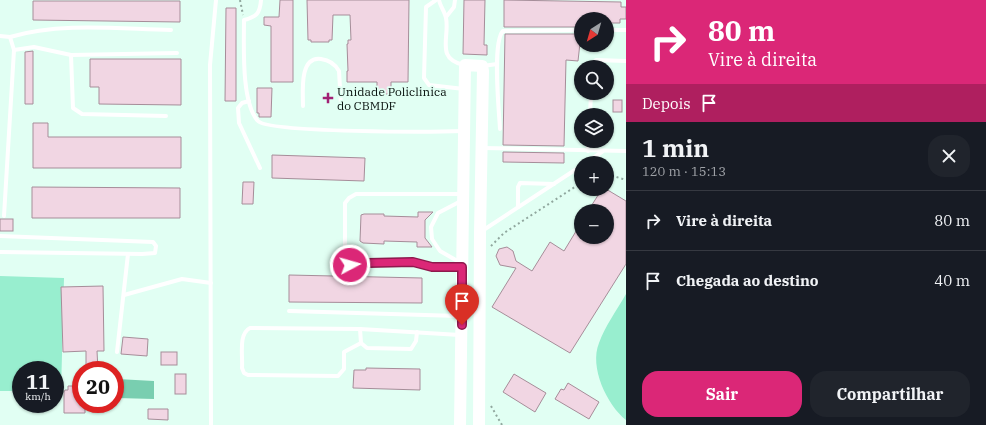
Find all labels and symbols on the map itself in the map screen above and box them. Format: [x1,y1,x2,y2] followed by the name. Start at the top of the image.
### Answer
[574,12,614,52] north arrow
[337,84,447,113] place label: Unidade Policlinica do CBMDF
[322,92,334,104] marker: Unidade Policlinica do CBMDF
[329,244,371,286] position arrow
[445,284,479,325] pin
[72,361,124,413] speed limit sign: 20

